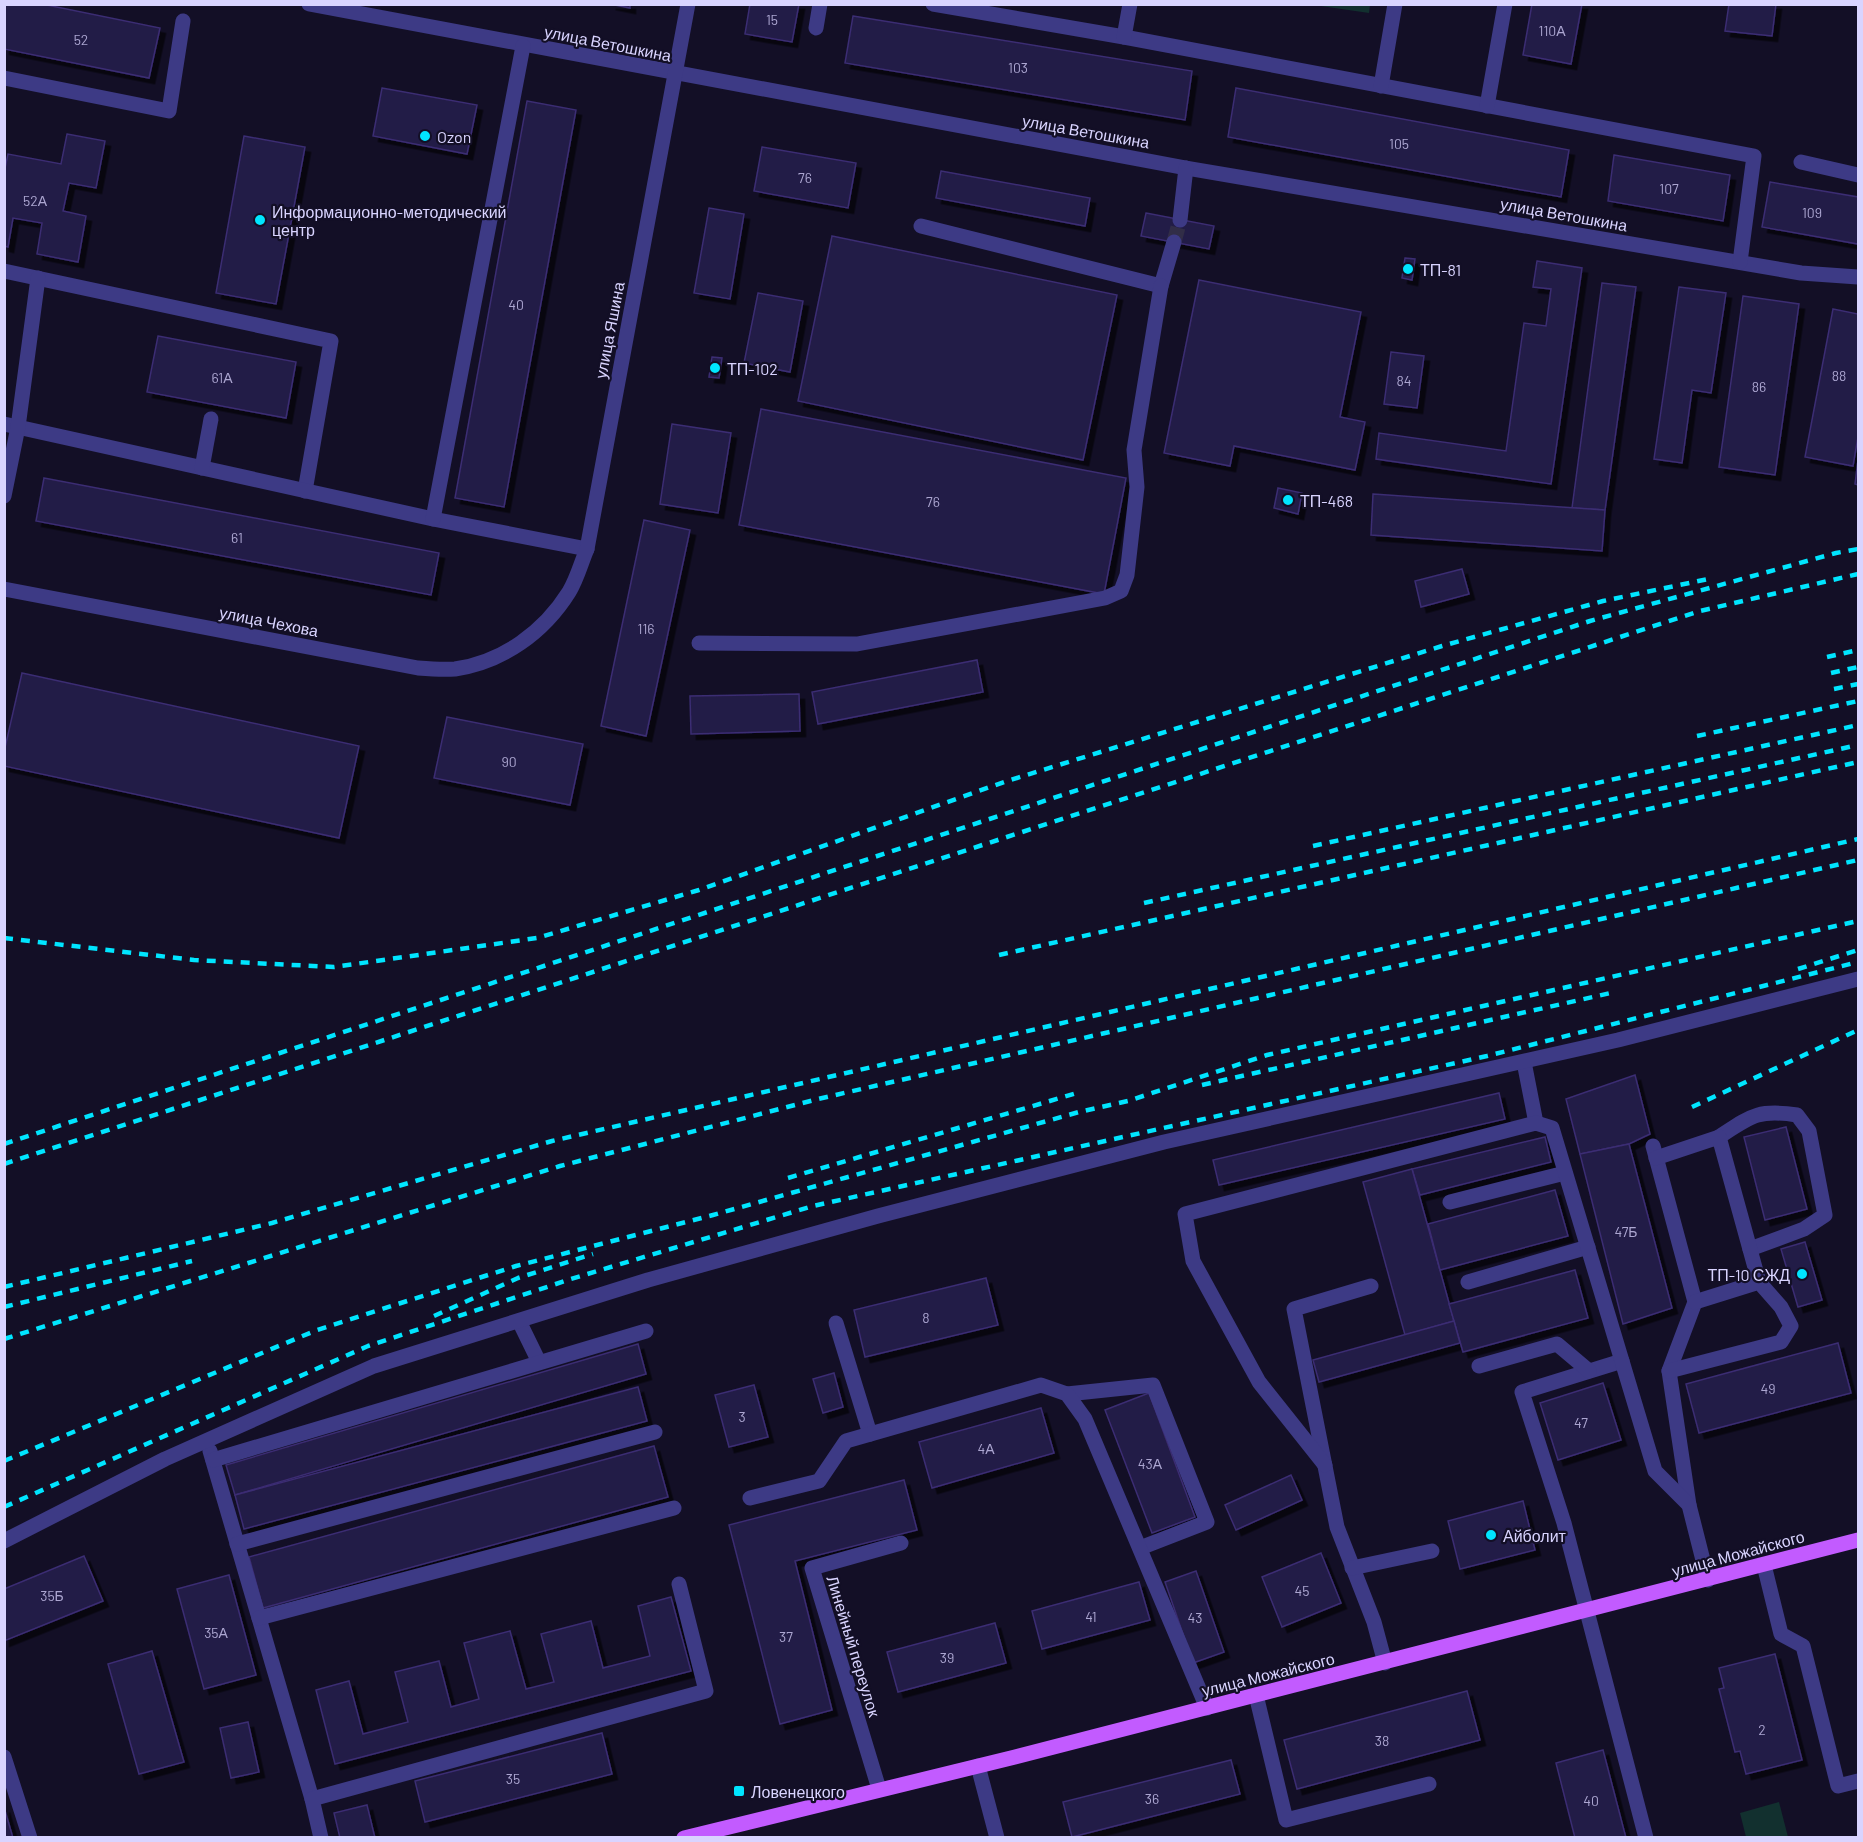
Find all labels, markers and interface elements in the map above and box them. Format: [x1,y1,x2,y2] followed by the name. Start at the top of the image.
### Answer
[766,11,778,28] house number: 15
[543,21,673,65] street label: улица Ветошкина
[1538,22,1566,39] house number: 110А
[74,31,88,48] house number: 52
[1008,59,1028,76] house number: 103
[1021,110,1151,152] street label: улица Ветошкина
[437,127,471,146] place label: Ozon
[418,129,432,143] marker: Ozon
[1389,135,1409,152] house number: 105
[798,169,812,186] house number: 76
[1659,180,1679,197] house number: 107
[23,192,48,209] house number: 52А
[1499,193,1629,235] street label: улица Ветошкина
[272,202,507,239] place label: Информационно-методический центр
[1802,204,1822,221] house number: 109
[253,213,267,227] marker: Информационно-методический центр
[1420,260,1461,279] place label: ТП-81
[1401,262,1415,276] marker: ТП-81
[590,280,628,380] street label: улица Яшина
[508,296,524,313] house number: 40
[727,359,778,378] place label: ТП-102
[708,361,722,375] marker: ТП-102
[1832,367,1846,384] house number: 88
[211,369,233,386] house number: 61А
[1396,372,1412,389] house number: 84
[1752,378,1766,395] house number: 86
[1300,491,1353,510] place label: ТП-468
[926,493,940,510] house number: 76
[1281,493,1295,507] marker: ТП-468
[231,529,243,546] house number: 61
[218,602,320,640] street label: улица Чехова
[637,620,655,637] house number: 116
[501,753,517,770] house number: 90
[1614,1223,1638,1240] house number: 47Б
[1707,1265,1790,1284] place label: ТП-10 СЖД
[1795,1267,1809,1281] marker: ТП-10 СЖД
[922,1309,930,1326] house number: 8
[1760,1380,1776,1397] house number: 49
[738,1408,746,1425] house number: 3
[1574,1414,1588,1431] house number: 47
[977,1440,995,1457] house number: 4А
[1138,1455,1163,1472] house number: 43А
[1503,1526,1567,1545] place label: Айболит
[1670,1526,1806,1580] street label: улица Можайского
[1484,1528,1498,1542] marker: Айболит
[823,1573,885,1720] street label: Линейный переулок
[1295,1582,1309,1599] house number: 45
[40,1587,64,1604] house number: 35Б
[1085,1608,1097,1625] house number: 41
[1188,1609,1202,1626] house number: 43
[204,1624,229,1641] house number: 35А
[779,1628,793,1645] house number: 37
[1200,1648,1337,1700] street label: улица Можайского
[940,1649,954,1666] house number: 39
[1758,1721,1766,1738] house number: 2
[1375,1732,1389,1749] house number: 38
[506,1770,520,1787] house number: 35
[751,1782,845,1801] place label: Ловенецкого
[732,1784,746,1798] marker: Ловенецкого
[1145,1790,1159,1807] house number: 36
[1583,1792,1599,1809] house number: 40

